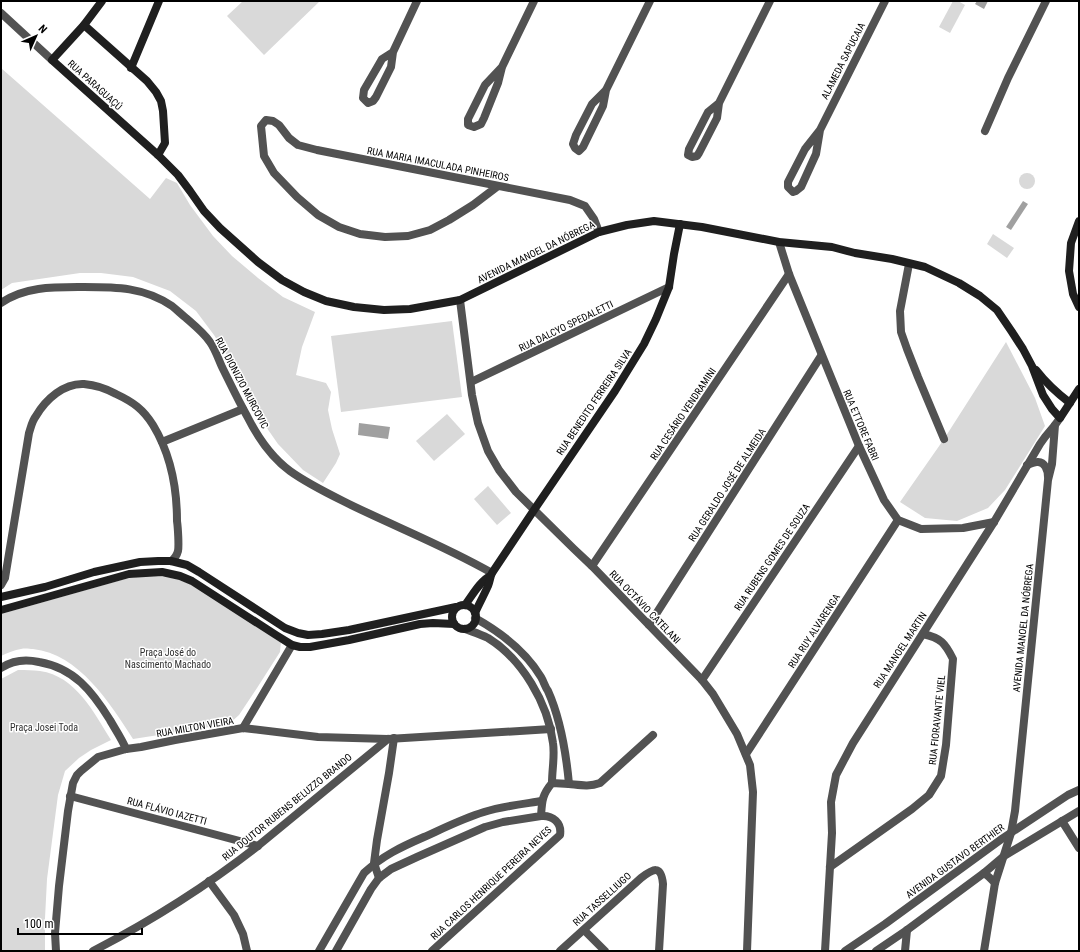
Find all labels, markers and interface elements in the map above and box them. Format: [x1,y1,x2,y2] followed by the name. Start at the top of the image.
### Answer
[16,16,56,56] north arrow
[819,21,867,101] street label: ALAMEDA SAPUCAIA
[36,22,50,36] text: N
[66,57,125,112] street label: RUA PARAGUAÇÚ
[366,145,510,183] street label: RUA MARIA IMACULADA PINHEIROS
[475,218,597,285] street label: AVENIDA MANOEL DA NÓBREGA
[517,298,615,354] street label: RUA DALCYO SPEDALETTI
[213,336,271,431] street label: RUA DIONIZIO MURCOVIC
[554,347,634,457] street label: RUA BENEDITO FERREIRA SILVA
[647,365,718,462] street label: RUA CESÁRIO VENDRAMINI
[841,388,881,462] street label: RUA ETTORE FABRI
[685,426,768,544] street label: RUA GERALDO JOSÉ DE ALMEIDA
[732,501,812,613] street label: RUA RUBENS GOMES DE SOUZA
[1010,563,1035,693] street label: AVENIDA MANOEL DA NÓBREGA
[607,567,683,646] street label: RUA OCTÁVIO CATELANI
[786,592,842,670] street label: RUA RUY ALVARENGA
[871,610,929,690] street label: RUA MANOEL MARTIN
[125,647,211,670] park label: Praça José do Nascimento Machado
[927,674,947,765] street label: RUA FIORAVANTE VIEL
[155,715,235,739] street label: RUA MILTON VIEIRA
[10,722,78,733] park label: Praça Josei Toda
[220,751,354,863] street label: RUA DOUTOR RUBENS BELUZZO BRANDO
[126,794,208,827] street label: RUA FLÁVIO IAZETTI
[904,821,1007,900] street label: AVENIDA GUSTAVO BERTHIER
[428,824,554,942] street label: RUA CARLOS HENRIQUE PEREIRA NEVES
[571,870,633,928] street label: RUA TASSELLIUGO
[18,910,142,936] scale bar
[24,917,54,931] text: 100 m

